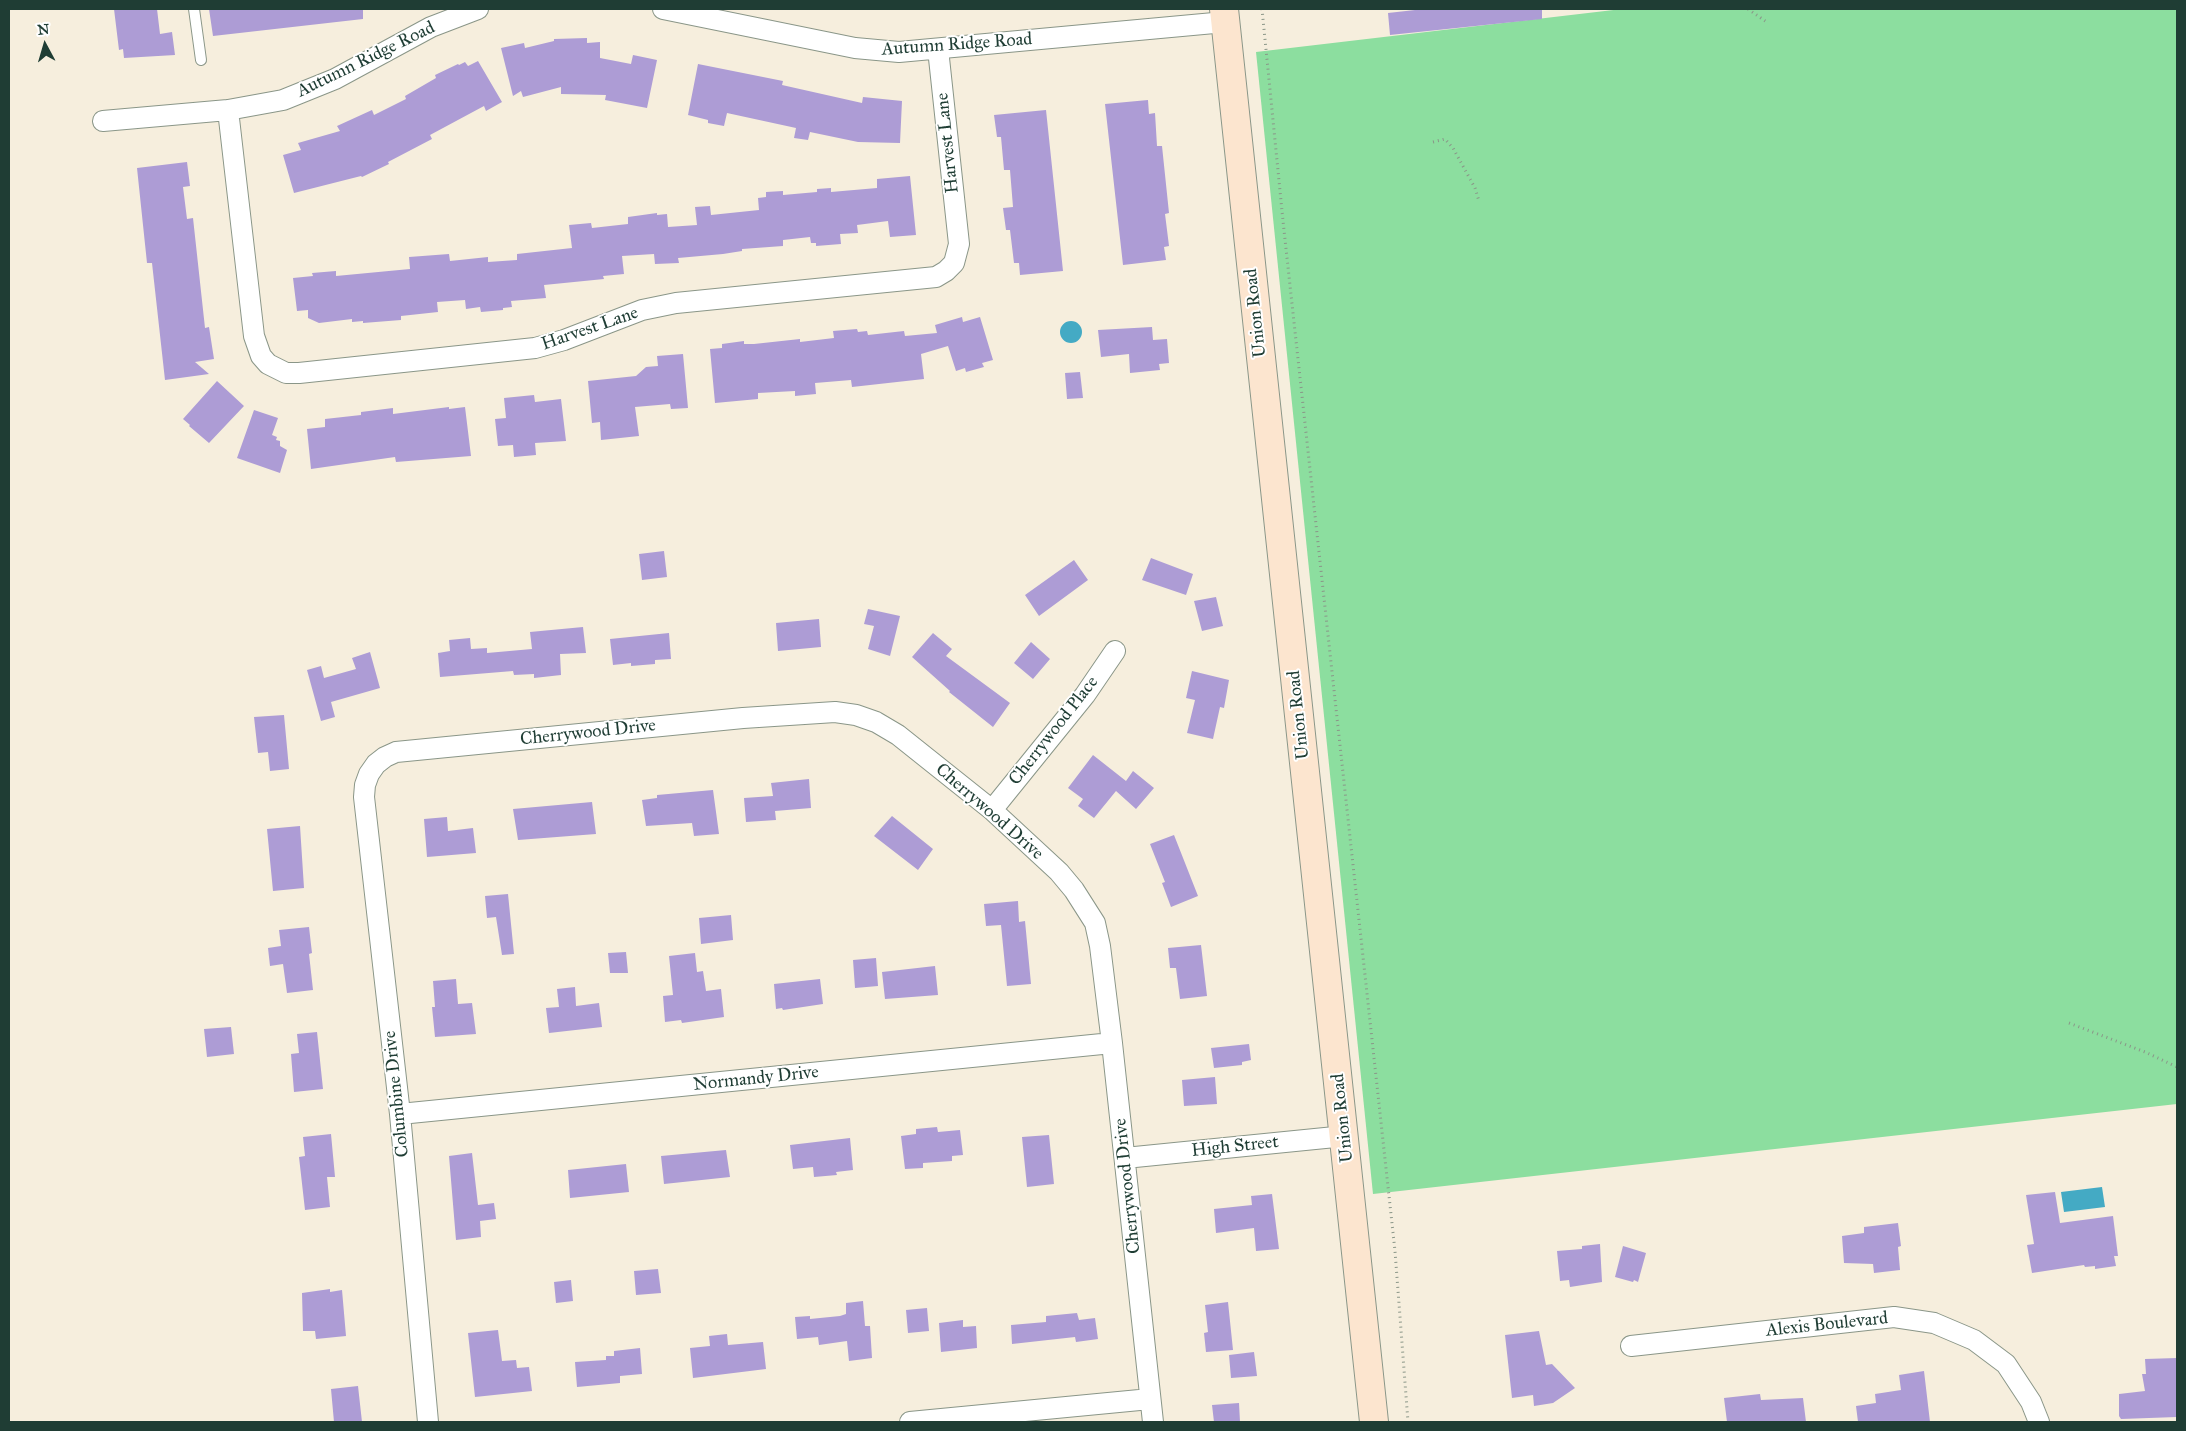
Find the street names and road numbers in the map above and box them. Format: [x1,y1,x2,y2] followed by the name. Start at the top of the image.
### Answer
[293,17,439,103] street label: Autumn Ridge Road
[881,29,1033,61] street label: Autumn Ridge Road
[932,92,964,194] street label: Harvest Lane
[1241,267,1271,359] street label: Union Road
[539,302,641,356] street label: Harvest Lane
[1284,669,1314,761] street label: Union Road
[1005,672,1103,790] street label: Cherrywood Place
[519,715,657,751] street label: Cherrywood Drive
[930,759,1048,865] street label: Cherrywood Drive
[380,1030,414,1158] street label: Columbine Drive
[692,1062,820,1096] street label: Normandy Drive
[1328,1072,1358,1164] street label: Union Road
[1110,1117,1146,1255] street label: Cherrywood Drive
[1190,1132,1280,1162] street label: High Street
[1765,1308,1889,1342] street label: Alexis Boulevard

